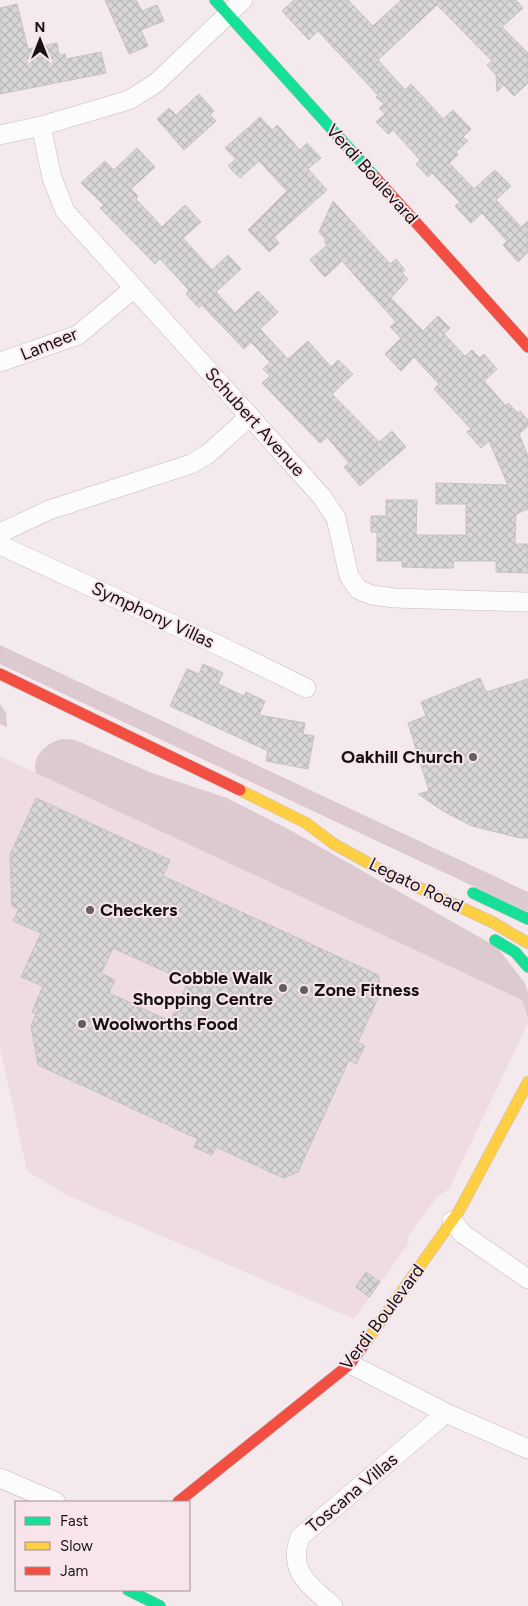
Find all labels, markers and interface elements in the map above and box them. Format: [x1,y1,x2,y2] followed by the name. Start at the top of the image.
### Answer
[15,15,65,65] north arrow
[35,19,45,36] text: N
[321,120,423,228] street label: Verdi Boulevard
[17,323,81,365] street label: Lameer
[200,363,310,481] street label: Schubert Avenue
[88,577,218,653] street label: Symphony Villas
[341,746,463,768] place label: Oakhill Church
[467,751,479,763] marker: Oakhill Church
[365,853,467,917] street label: Legato Road
[100,899,178,921] place label: Checkers
[84,904,96,916] marker: Checkers
[132,967,273,1010] place label: Cobble Walk Shopping Centre
[314,979,420,1001] place label: Zone Fitness
[277,982,289,994] marker: Cobble Walk Shopping Centre
[298,984,310,996] marker: Zone Fitness
[92,1013,238,1035] place label: Woolworths Food
[76,1018,88,1030] marker: Woolworths Food
[335,1260,429,1374] street label: Verdi Boulevard
[302,1448,402,1538] street label: Toscana Villas
[15,1501,190,1591] legend
[60,1512,89,1530] text: Fast
[60,1537,93,1555] text: Slow
[60,1562,88,1580] text: Jam

